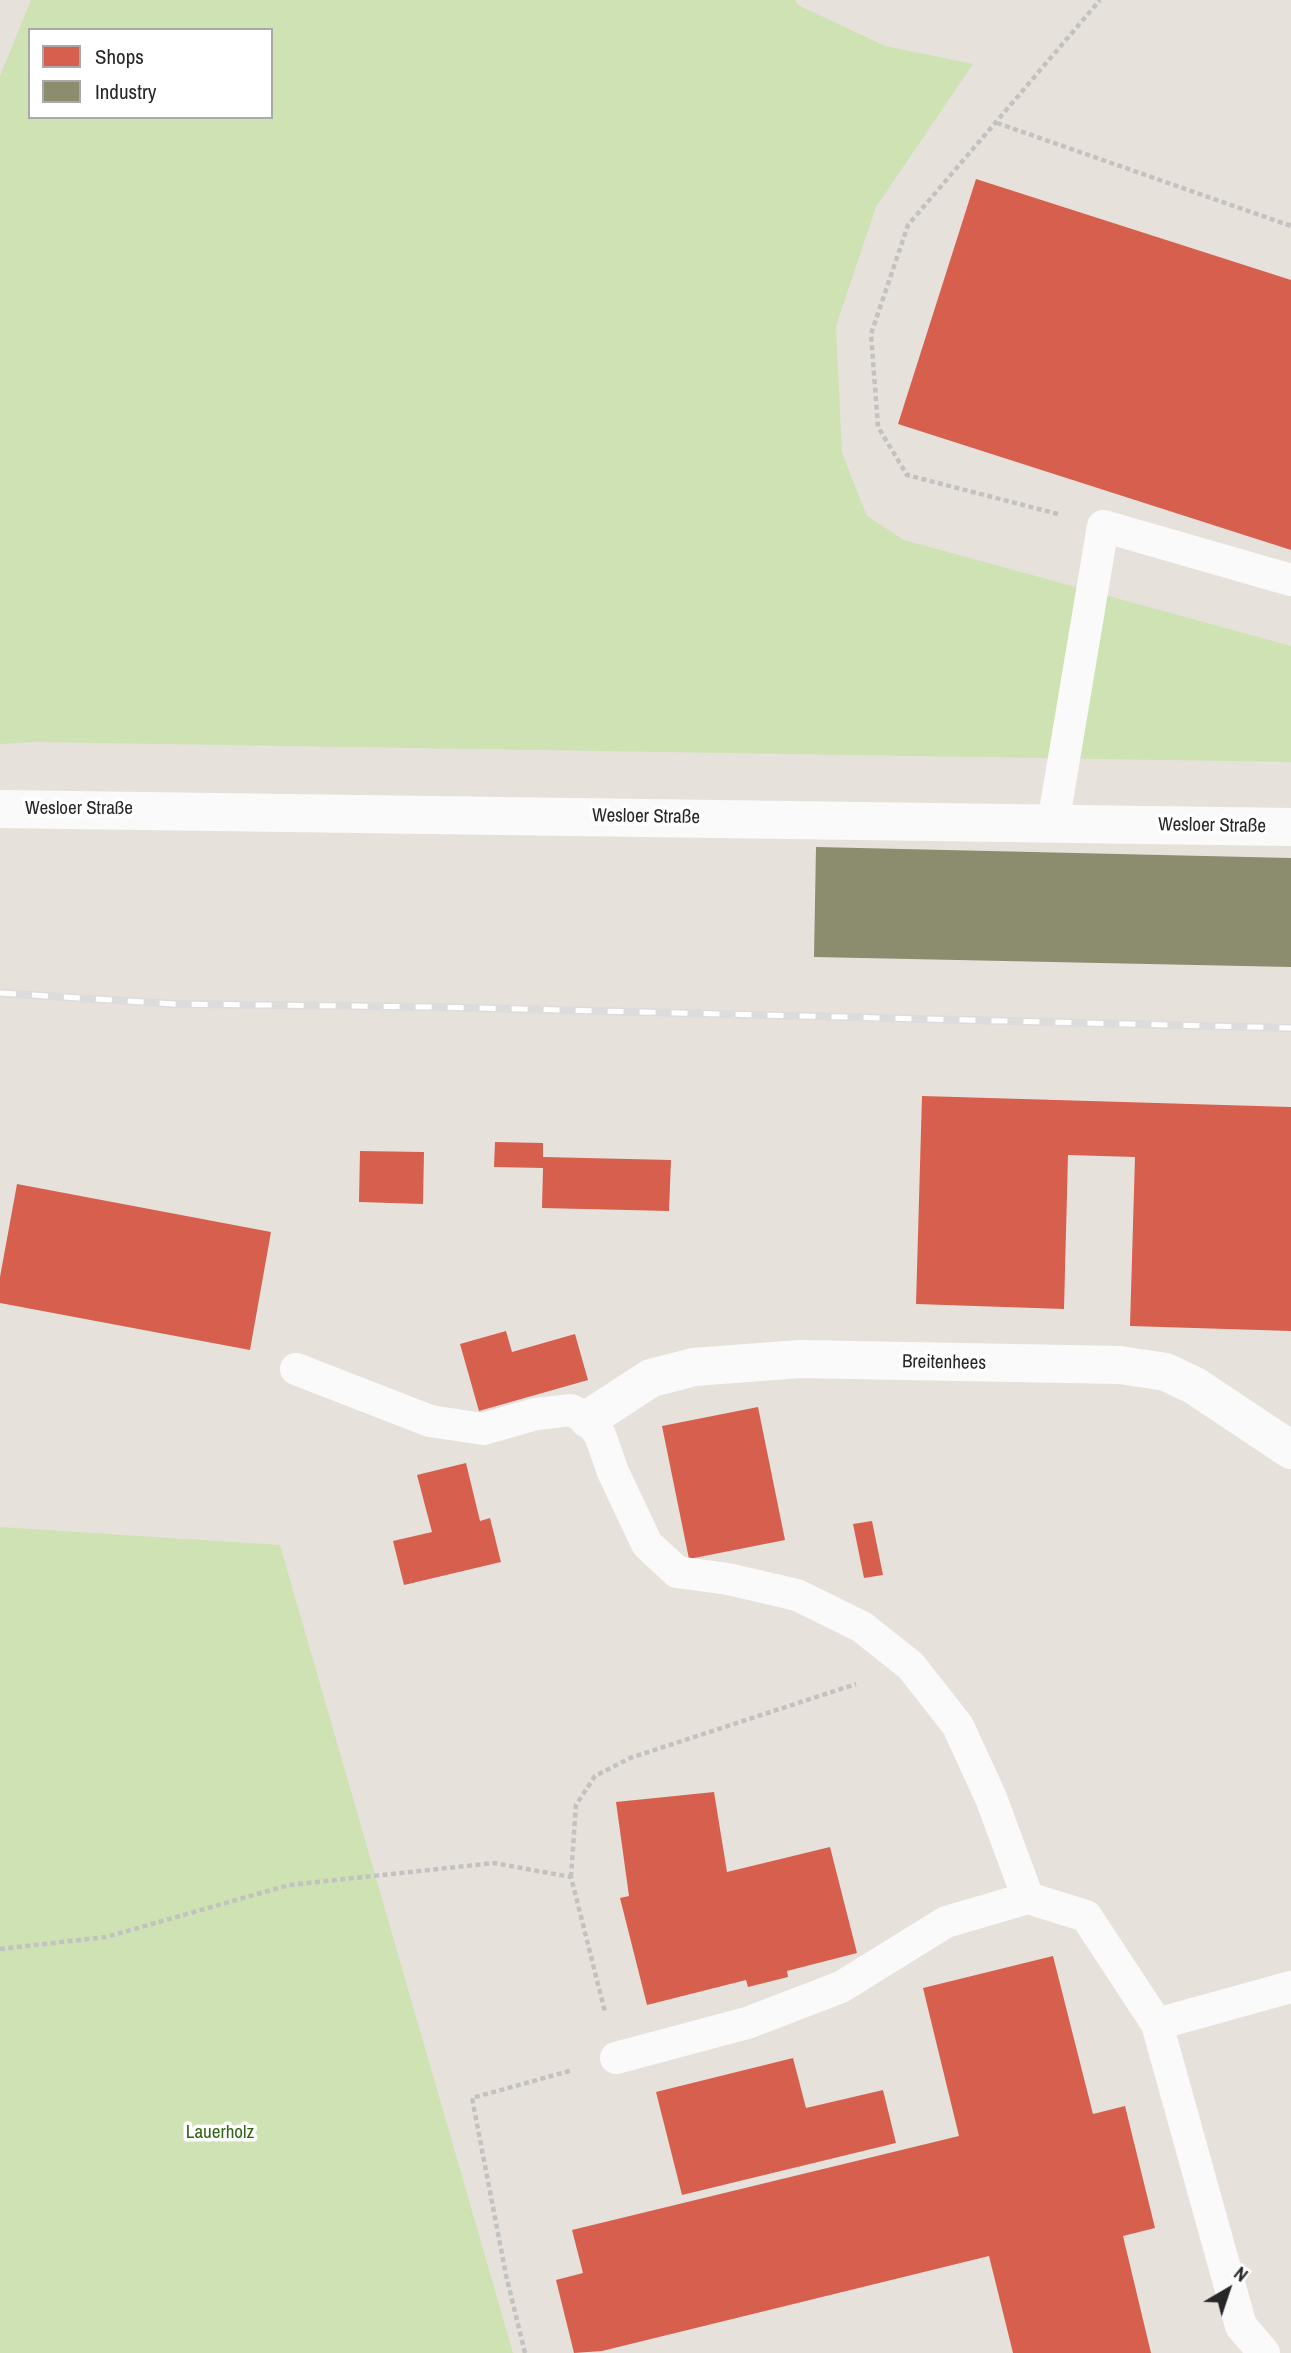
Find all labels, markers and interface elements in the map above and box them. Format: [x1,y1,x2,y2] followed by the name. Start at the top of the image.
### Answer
[28,28,273,119] legend
[95,42,144,71] text: Shops
[95,77,156,106] text: Industry
[25,798,133,820] street label: Wesloer Straße
[592,805,700,829] street label: Wesloer Straße
[1158,814,1266,838] street label: Wesloer Straße
[902,1351,986,1375] street label: Breitenhees
[186,2122,254,2144] park label: Lauerholz
[1193,2255,1263,2325] north arrow
[1229,2260,1254,2287] text: N

